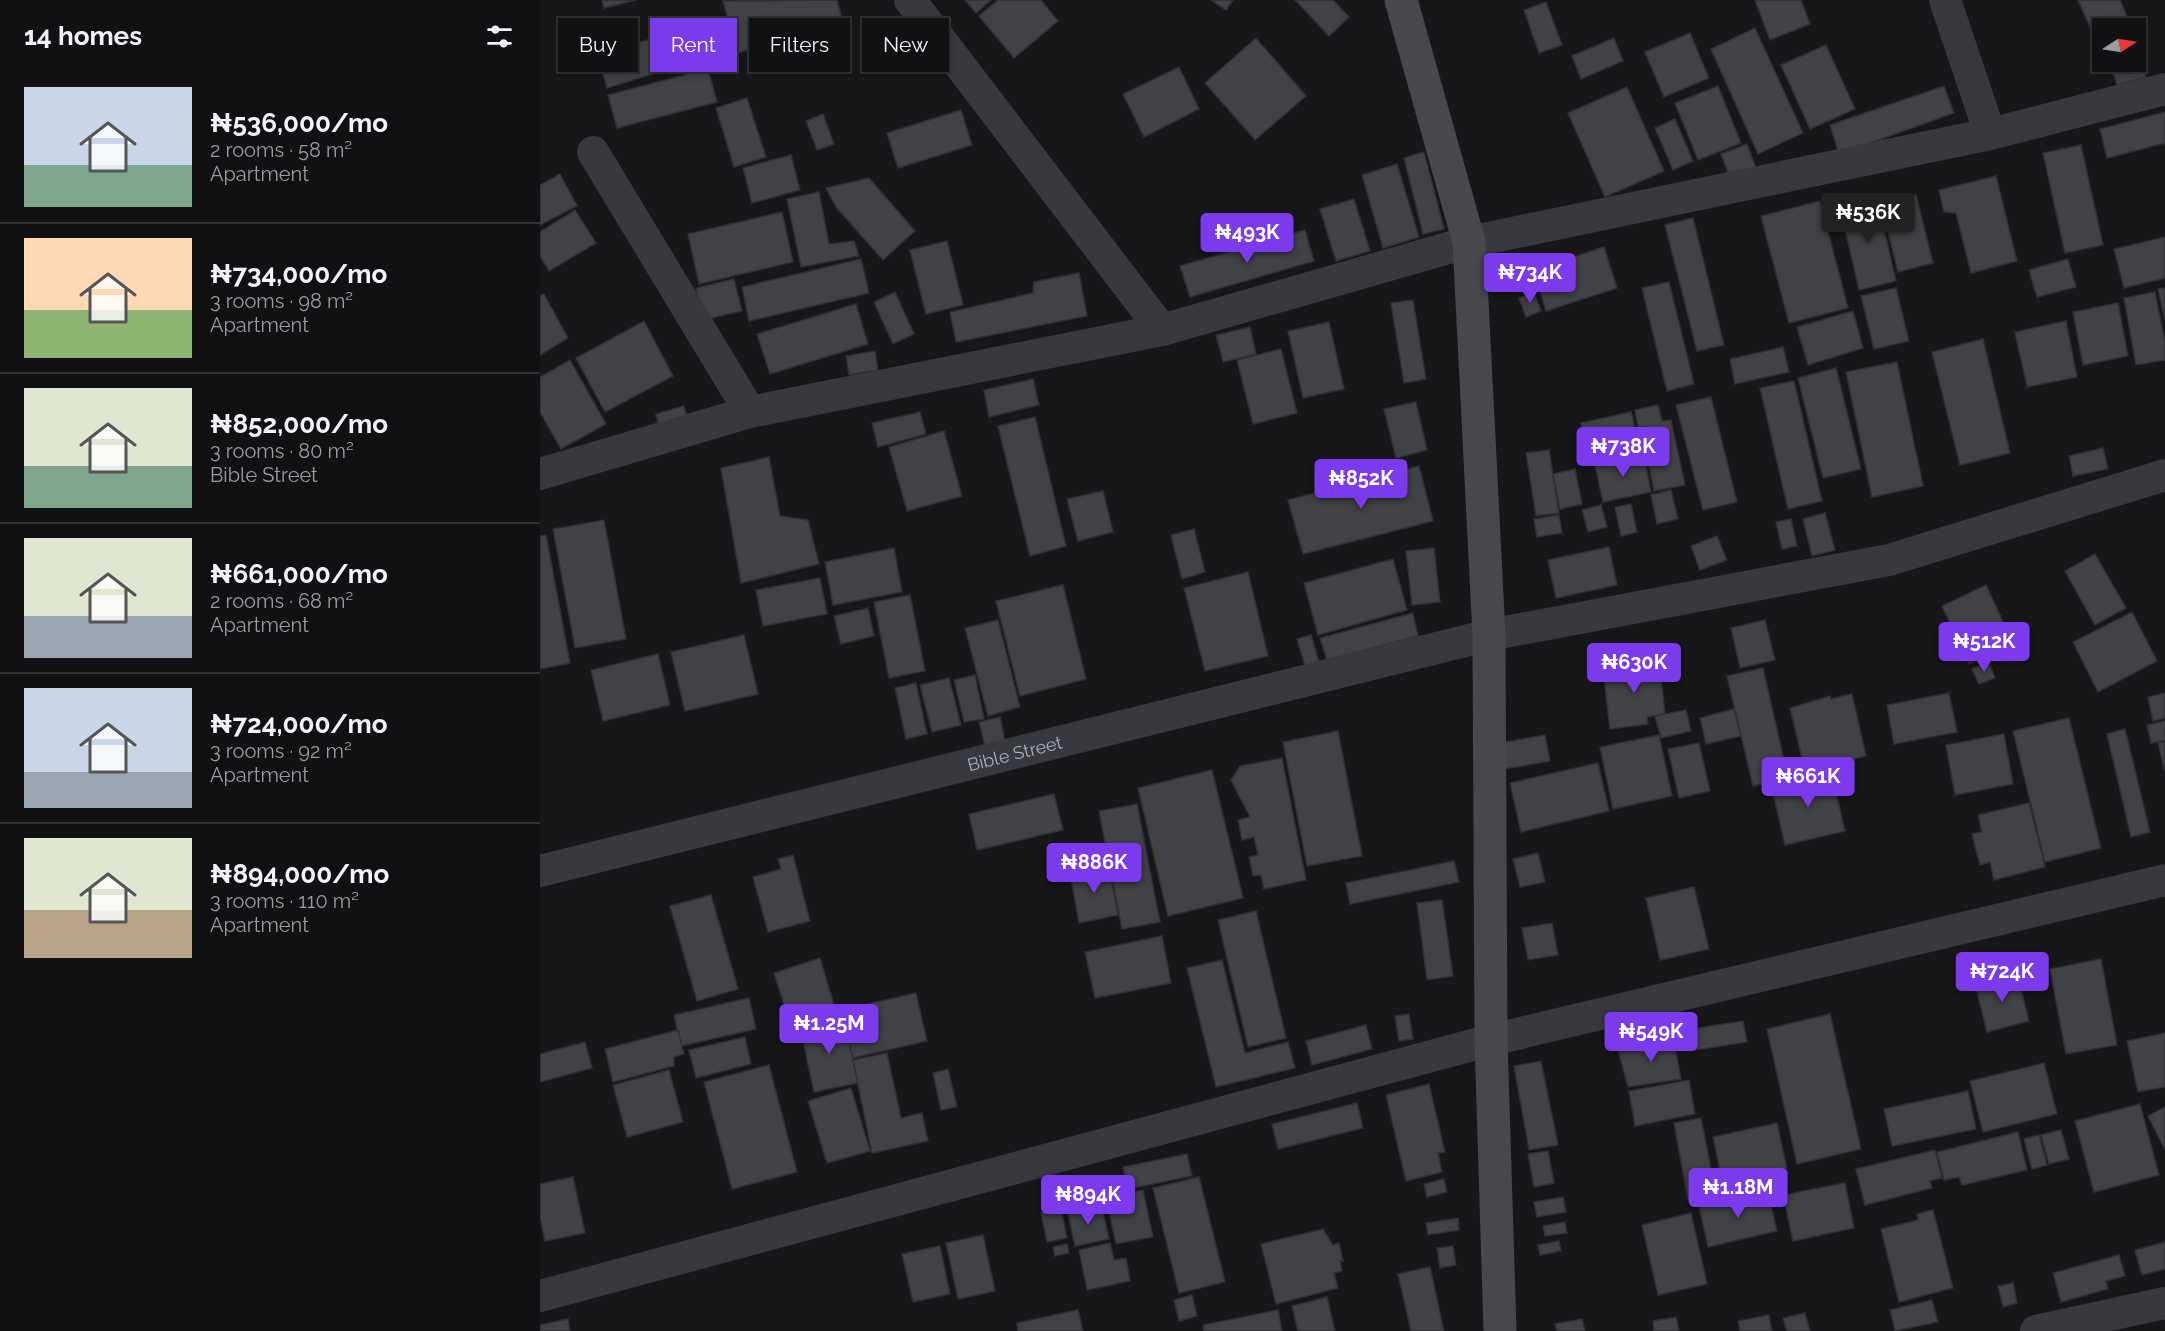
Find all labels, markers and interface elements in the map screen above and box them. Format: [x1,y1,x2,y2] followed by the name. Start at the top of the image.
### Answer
[558,18,638,72] chip: Buy
[650,18,737,72] chip: Rent
[749,18,850,72] chip: Filters
[862,18,949,72] chip: New
[2092,18,2146,72] north arrow
[2092,18,2146,72] map controls
[483,20,516,53] icon: filters
[24,21,142,51] text: 14 homes
[210,108,388,138] text: ₦536,000/mo
[72,111,144,183] icon: home
[210,138,352,162] text: 2 rooms · 58 m²
[210,162,309,186] text: Apartment
[1826,193,1910,244] pin: ₦536K
[1836,200,1900,224] text: ₦536K
[1205,213,1289,264] pin: ₦493K
[1215,220,1279,244] text: ₦493K
[1488,253,1572,304] pin: ₦734K
[210,259,387,289] text: ₦734,000/mo
[1498,260,1562,284] text: ₦734K
[72,262,144,334] icon: home
[210,289,353,313] text: 3 rooms · 98 m²
[210,313,309,337] text: Apartment
[210,409,388,439] text: ₦852,000/mo
[72,412,144,484] icon: home
[1581,427,1665,478] pin: ₦738K
[1590,434,1656,458] text: ₦738K
[210,439,354,463] text: 3 rooms · 80 m²
[1319,459,1403,510] pin: ₦852K
[210,463,318,487] text: Bible Street
[1328,466,1394,490] text: ₦852K
[210,559,388,589] text: ₦661,000/mo
[72,562,144,634] icon: home
[210,589,353,613] text: 2 rooms · 68 m²
[210,613,309,637] text: Apartment
[1942,622,2026,673] pin: ₦512K
[1953,629,2015,653] text: ₦512K
[1592,643,1676,694] pin: ₦630K
[1601,650,1667,674] text: ₦630K
[210,709,387,739] text: ₦724,000/mo
[72,712,144,784] icon: home
[965,731,1064,775] street label: Bible Street
[210,739,352,763] text: 3 rooms · 92 m²
[1766,757,1850,808] pin: ₦661K
[210,763,309,787] text: Apartment
[1776,764,1840,788] text: ₦661K
[1052,843,1136,894] pin: ₦886K
[1061,850,1127,874] text: ₦886K
[210,859,389,889] text: ₦894,000/mo
[72,862,144,934] icon: home
[210,889,359,913] text: 3 rooms · 110 m²
[210,913,309,937] text: Apartment
[1960,952,2044,1003] pin: ₦724K
[1970,959,2034,983] text: ₦724K
[780,1004,878,1055] pin: ₦1.25M
[793,1011,865,1035] text: ₦1.25M
[1609,1012,1693,1063] pin: ₦549K
[1619,1019,1683,1043] text: ₦549K
[1689,1168,1787,1219] pin: ₦1.18M
[1046,1175,1130,1226] pin: ₦894K
[1703,1175,1773,1199] text: ₦1.18M
[1055,1182,1121,1206] text: ₦894K

